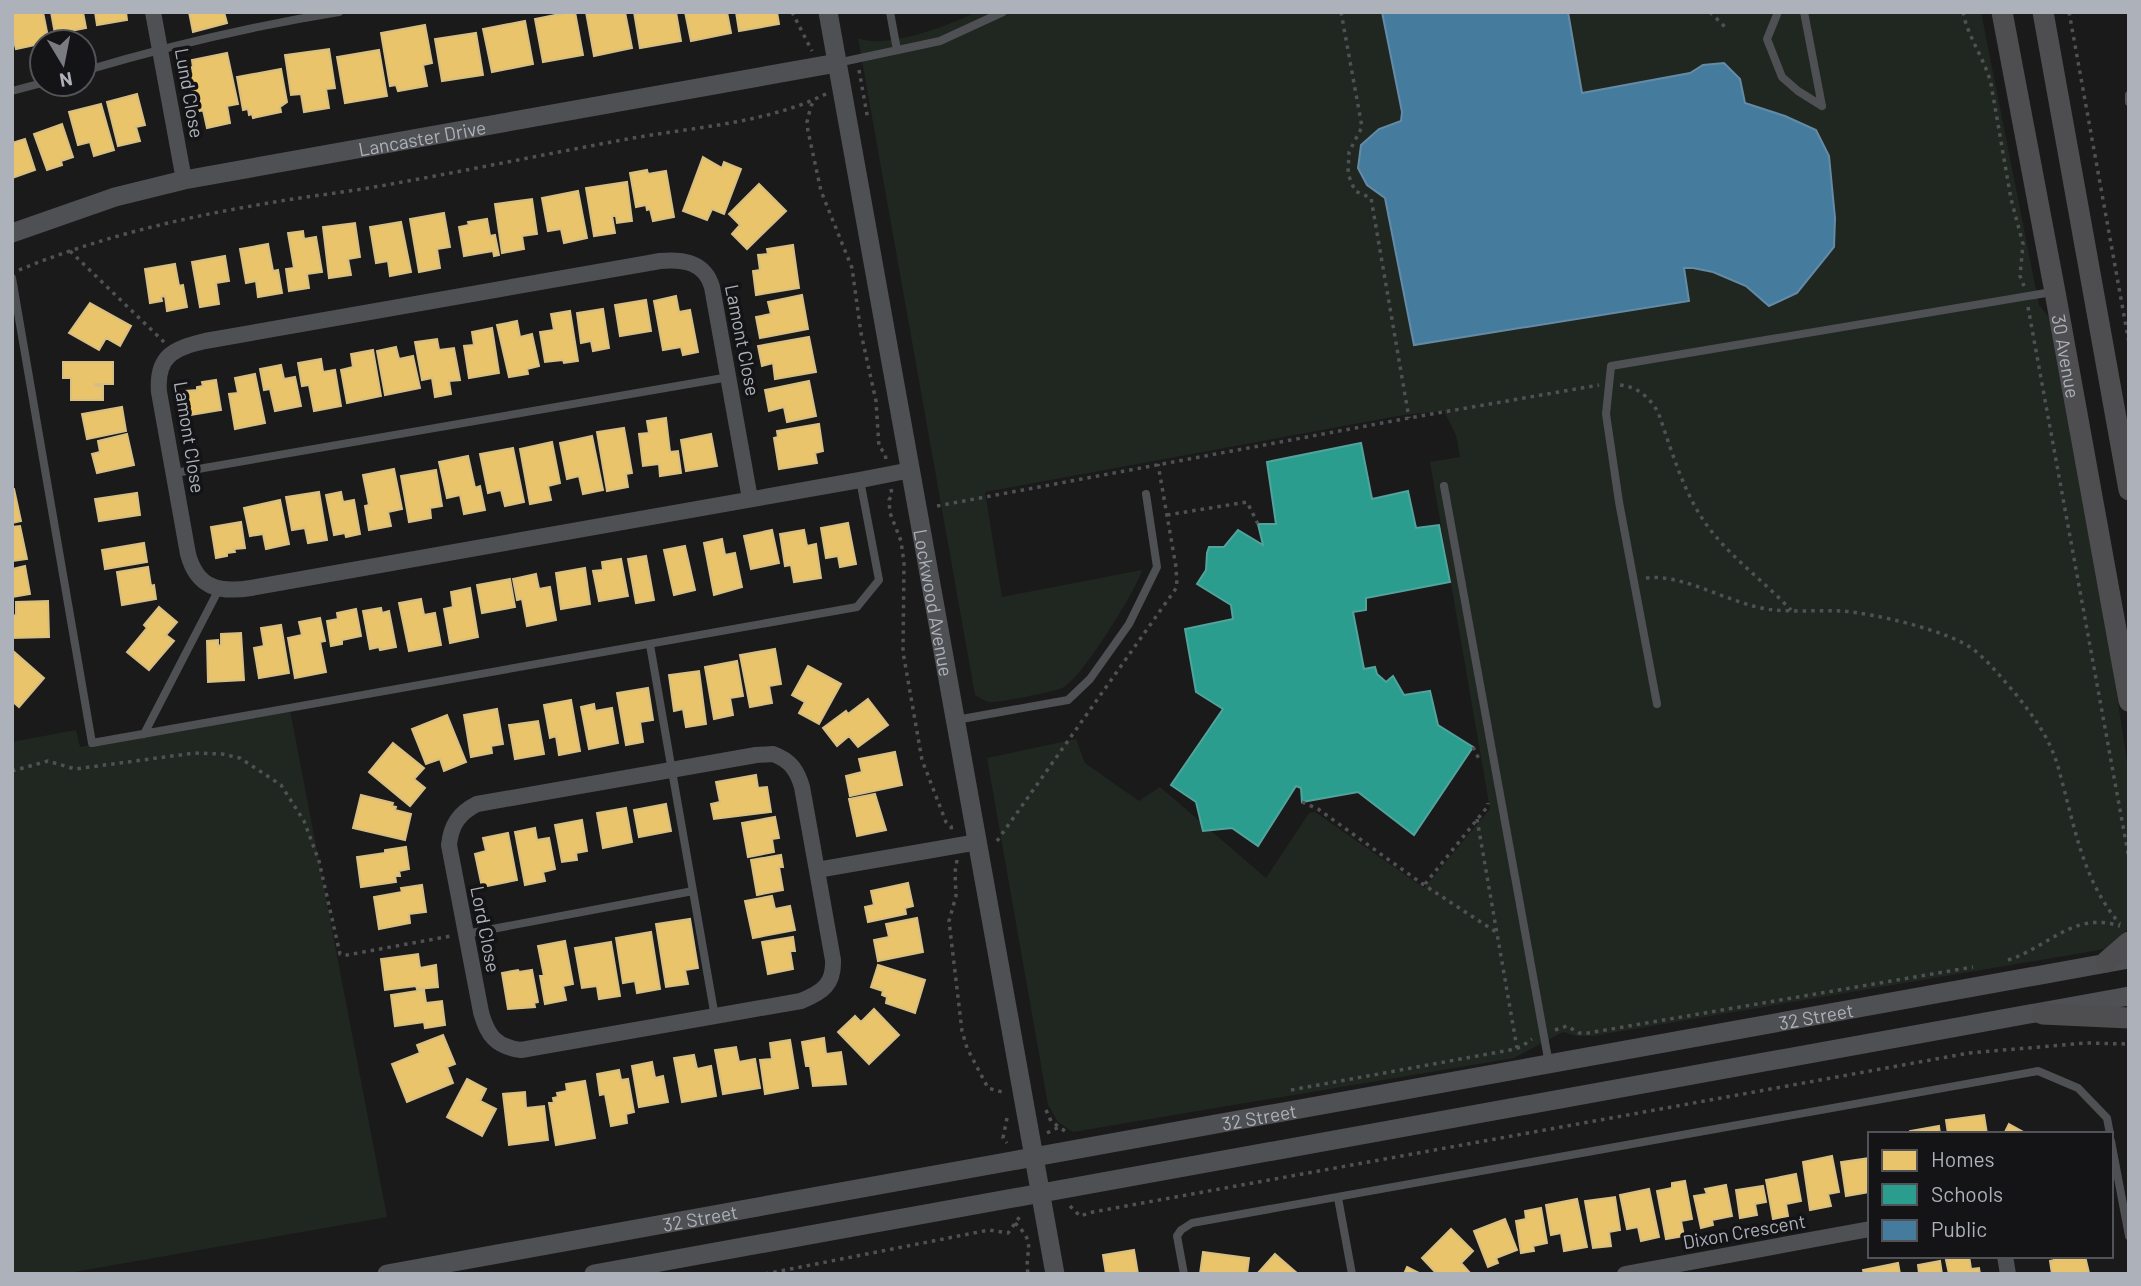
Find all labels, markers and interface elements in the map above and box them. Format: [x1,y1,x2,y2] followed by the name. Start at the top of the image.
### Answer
[28,28,98,98] north arrow
[171,46,209,140] street label: Lund Close
[58,68,74,93] text: N
[356,115,488,160] street label: Lancaster Drive
[721,282,765,398] street label: Lamont Close
[2048,312,2085,400] street label: 30 Avenue
[170,379,210,495] street label: Lamont Close
[910,527,959,678] street label: Lockwood Avenue
[466,884,506,974] street label: Lord Close
[1777,998,1855,1034] street label: 32 Street
[1220,1098,1298,1134] street label: 32 Street
[1868,1132,2113,1258] legend
[1931,1146,1995,1171] text: Homes
[1931,1181,2003,1206] text: Schools
[661,1199,739,1235] street label: 32 Street
[1681,1209,1807,1253] street label: Dixon Crescent
[1931,1216,1987,1241] text: Public

